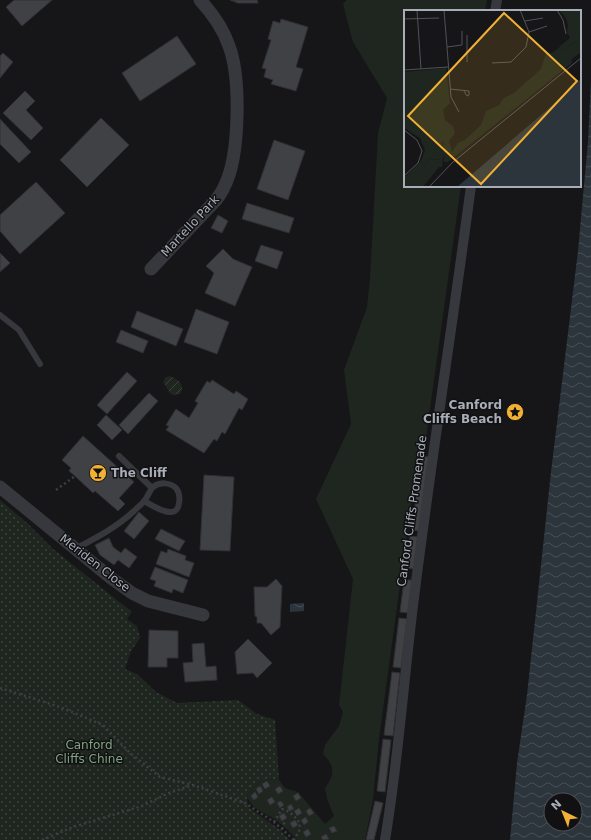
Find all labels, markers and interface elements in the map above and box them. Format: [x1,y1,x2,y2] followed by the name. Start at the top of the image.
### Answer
[404,10,581,187] inset map
[158,192,222,259] street label: Martello Park
[423,398,502,426] place label: Canford Cliffs Beach
[505,402,525,422] place icon: Canford Cliffs Beach
[394,435,430,587] street label: Canford Cliffs Promenade
[88,463,108,483] bar icon: The Cliff
[111,466,167,480] place label: The Cliff
[57,531,133,595] street label: Meriden Close
[55,738,123,766] park label: Canford Cliffs Chine
[543,792,583,832] north arrow
[549,797,564,813] text: N

